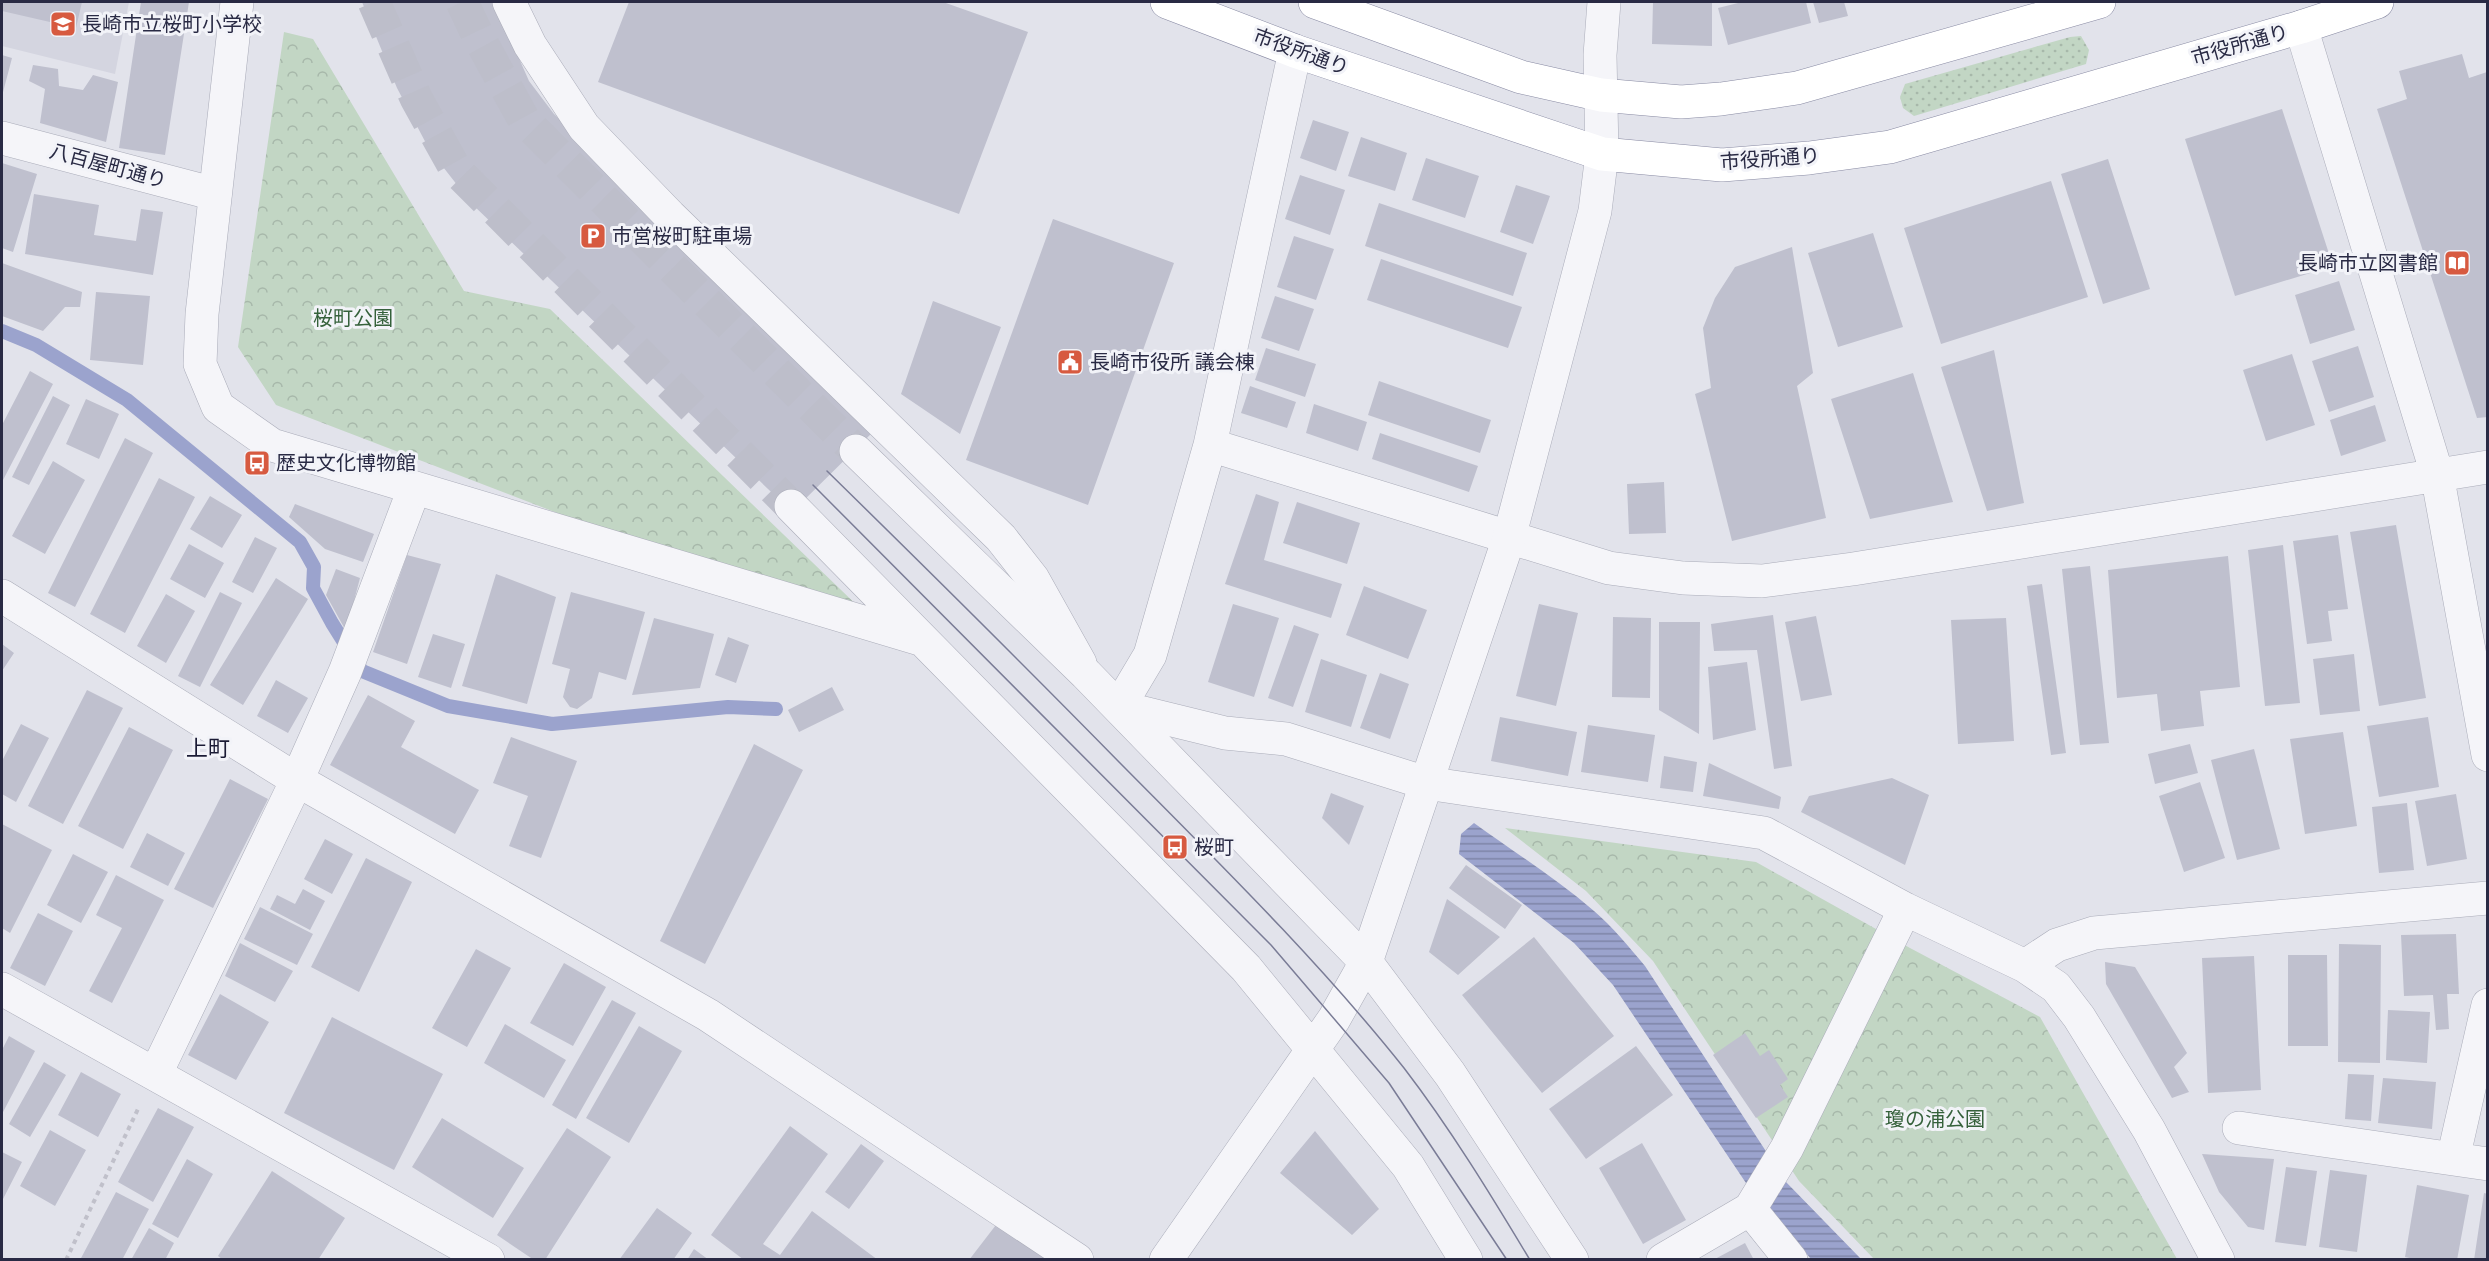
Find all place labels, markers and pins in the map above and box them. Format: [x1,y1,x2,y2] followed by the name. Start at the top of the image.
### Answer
[48,9,78,39] school or university icon: 長崎市立桜町小学校
[82,13,262,36] place label: 長崎市立桜町小学校
[578,221,608,251] parking icon: 市営桜町駐車場
[612,225,752,248] place label: 市営桜町駐車場
[2442,248,2472,278] library icon: 長崎市立図書館
[2298,252,2438,275] place label: 長崎市立図書館
[1055,347,1085,377] public building icon: 長崎市役所 議会棟
[1090,351,1255,374] place label: 長崎市役所 議会棟
[242,448,272,478] bus stop icon: 歴史文化博物館
[276,452,416,475] place label: 歴史文化博物館
[1160,832,1190,862] bus stop icon: 桜町
[1194,836,1234,859] place label: 桜町

